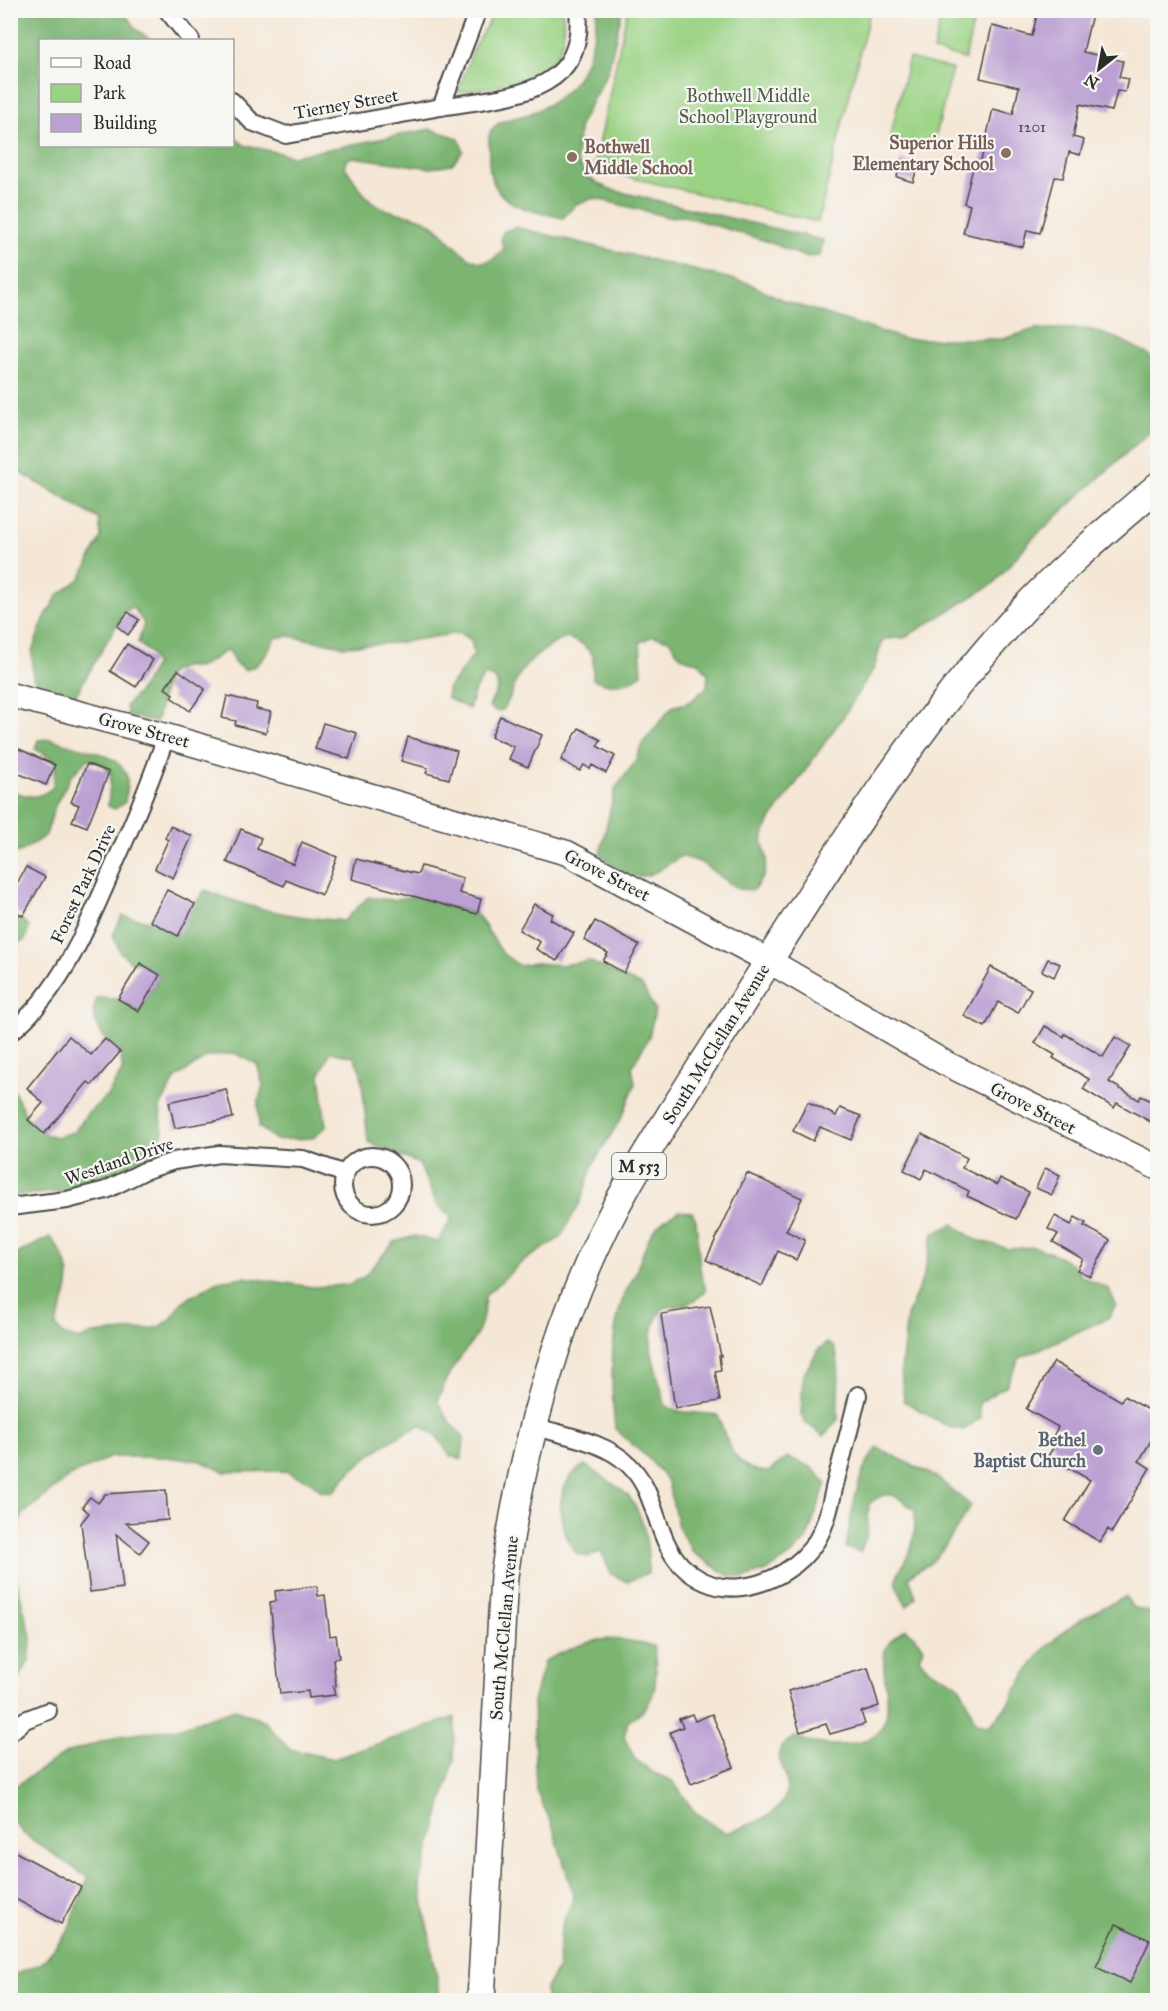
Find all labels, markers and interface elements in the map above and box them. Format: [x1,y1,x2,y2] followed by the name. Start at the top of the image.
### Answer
[39,39,234,147] legend
[1069,39,1129,99] north arrow
[93,52,131,74] text: Road
[1080,70,1102,93] text: N
[93,82,126,104] text: Park
[292,84,401,124] street label: Tierney Street
[679,85,817,129] park label: Bothwell Middle School Playground
[93,112,157,135] text: Building
[1018,118,1046,136] house number: 1201
[852,132,995,176] place label: Superior Hills Elementary School
[584,136,694,179] place label: Bothwell Middle School
[999,146,1013,160] marker: Superior Hills Elementary School
[565,150,579,164] marker: Bothwell Middle School
[96,707,193,753] street label: Grove Street
[46,821,120,947] street label: Forest Park Drive
[560,844,654,906] street label: Grove Street
[658,960,774,1128] street label: South McClellan Avenue
[986,1077,1080,1139] street label: Grove Street
[62,1132,176,1190] street label: Westland Drive
[612,1153,666,1179] road number: M 553
[973,1429,1087,1473] place label: Bethel Baptist Church
[1091,1443,1105,1457] marker: Bethel Baptist Church
[485,1535,523,1721] street label: South McClellan Avenue

